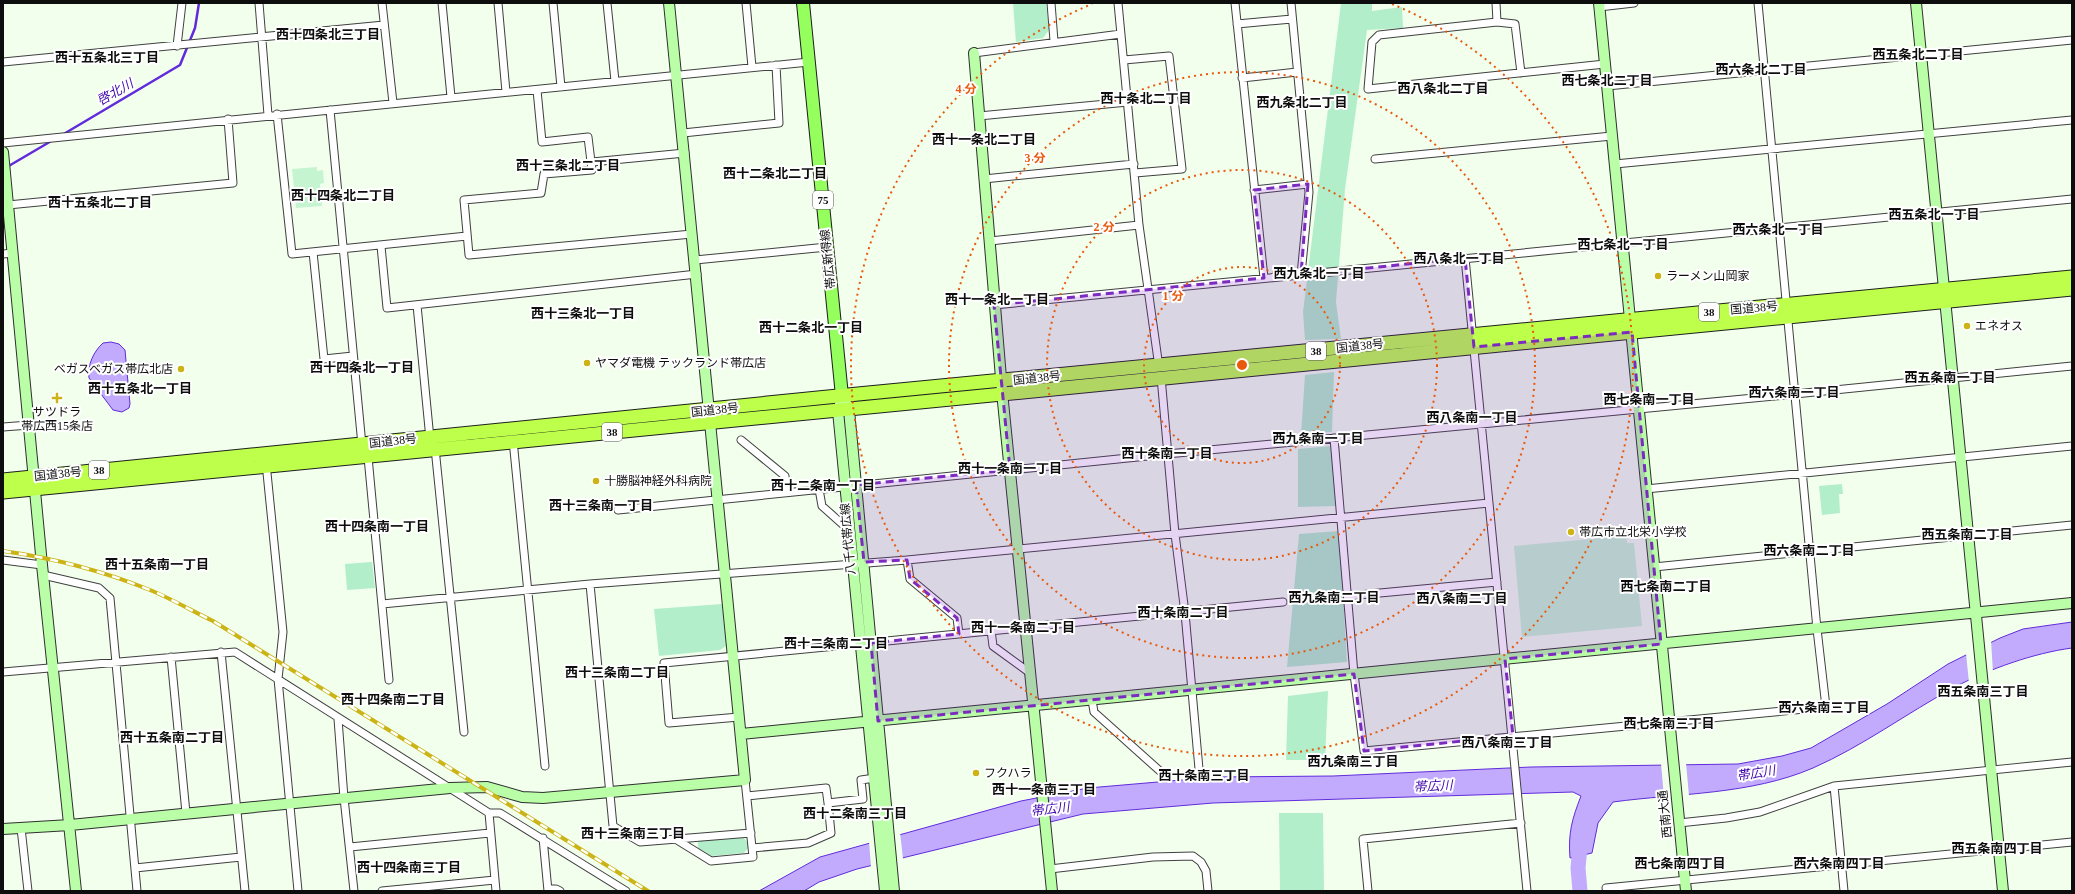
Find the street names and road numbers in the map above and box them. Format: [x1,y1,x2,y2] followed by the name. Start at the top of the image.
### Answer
[813,191,833,209] road number: 75
[818,228,838,290] street label: 帯広新得線
[1729,299,1779,317] street label: 国道38号
[1699,303,1719,321] road number: 38
[1335,337,1385,355] street label: 国道38号
[1306,342,1326,360] road number: 38
[1012,369,1062,387] street label: 国道38号
[690,401,740,419] street label: 国道38号
[602,423,622,441] road number: 38
[368,432,418,450] street label: 国道38号
[89,461,109,479] road number: 38
[33,465,83,483] street label: 国道38号
[838,503,858,575] street label: 八千代帯広線
[1656,789,1674,839] street label: 西南大通

